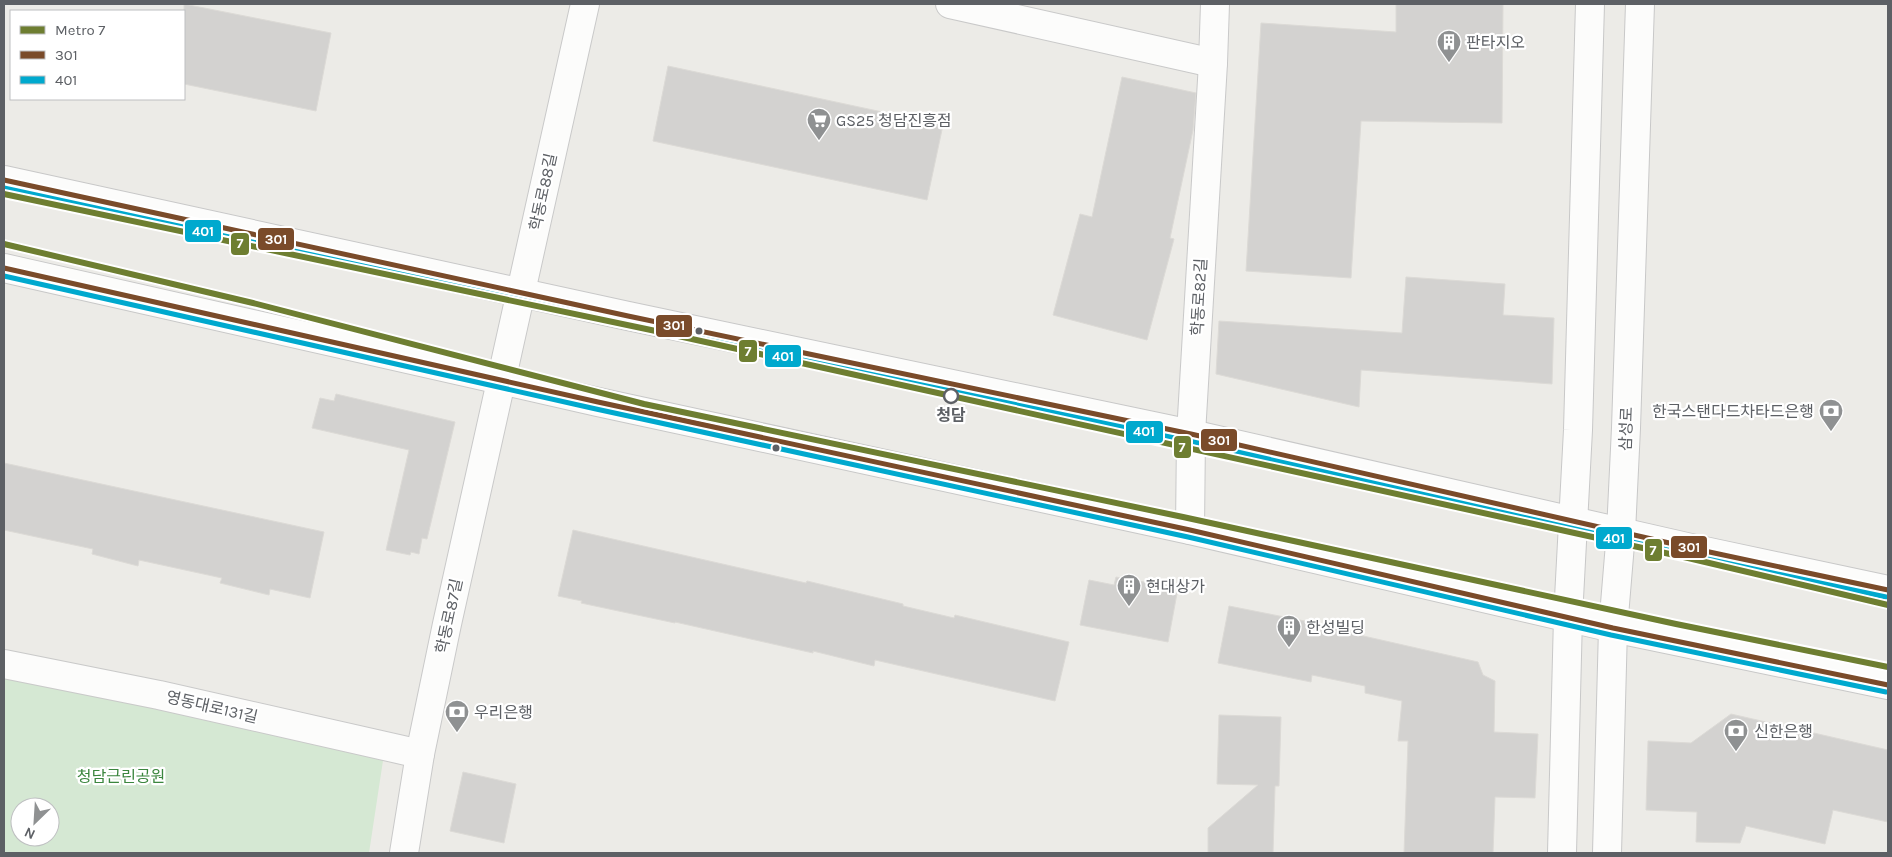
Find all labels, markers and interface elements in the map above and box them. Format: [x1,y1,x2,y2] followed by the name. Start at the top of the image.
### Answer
[10,10,185,100] legend
[55,21,105,39] text: Metro 7
[1436,29,1462,63] building icon: 판타지오
[1466,33,1525,52] place label: 판타지오
[55,46,78,64] text: 301
[55,71,77,89] text: 401
[806,107,832,141] supermarket icon: GS25 청담진흥점
[836,111,952,130] place label: GS25 청담진흥점
[526,152,560,232] street label: 학동로88길
[184,219,222,243] line badge: 401
[192,223,214,240] text: 401
[257,227,295,251] line badge: 301
[265,231,287,248] text: 301
[230,232,250,256] line badge: 7
[237,235,244,252] text: 7
[1187,258,1211,336] street label: 학동로82길
[655,314,693,338] line badge: 301
[663,317,685,334] text: 301
[694,326,704,336] unlabelled marker
[738,339,758,363] line badge: 7
[745,343,752,360] text: 7
[764,344,802,368] line badge: 401
[772,348,794,365] text: 401
[943,388,959,404] marker: 청담
[1818,398,1844,432] bank icon: 한국스탠다드차타드은행
[1652,402,1814,421] place label: 한국스탠다드차타드은행
[936,406,966,425] place label: 청담
[1616,406,1636,451] street label: 삼성로
[1125,420,1164,444] line badge: 401
[1133,423,1155,440] text: 401
[1200,428,1238,452] line badge: 301
[1208,432,1230,449] text: 301
[1173,435,1192,459] line badge: 7
[1179,439,1186,456] text: 7
[771,443,781,453] unlabelled marker
[1595,526,1633,550] line badge: 401
[1603,530,1625,547] text: 401
[1670,535,1708,559] line badge: 301
[1644,538,1663,562] line badge: 7
[1678,539,1700,556] text: 301
[1650,542,1657,559] text: 7
[1116,573,1142,607] building icon: 현대상가
[432,577,466,655] street label: 학동로87길
[1146,577,1205,596] place label: 현대상가
[1276,614,1302,648] building icon: 한성빌딩
[1306,618,1365,637] place label: 한성빌딩
[164,687,260,727] street label: 영동대로131길
[444,699,470,733] bank icon: 우리은행
[474,703,533,722] place label: 우리은행
[1723,718,1749,752] bank icon: 신한은행
[1754,722,1813,741] place label: 신한은행
[77,767,165,786] park label: 청담근린공원
[10,797,60,847] north arrow
[22,824,38,843] text: N

